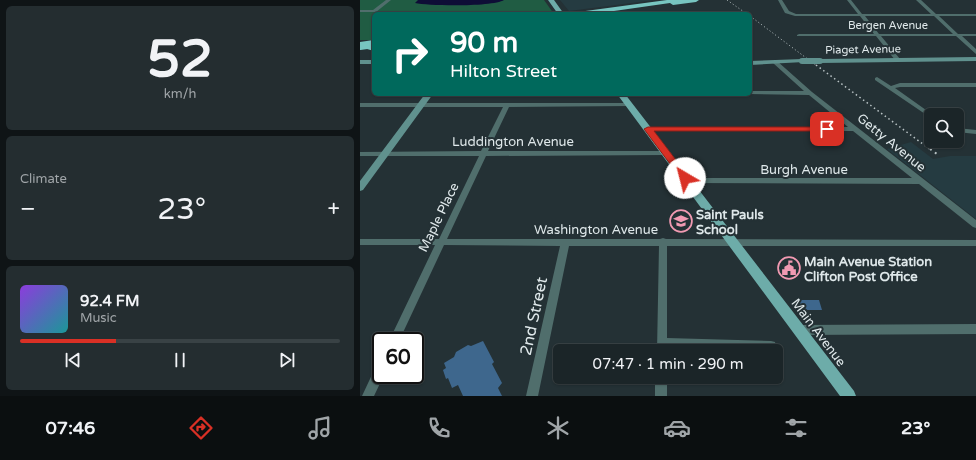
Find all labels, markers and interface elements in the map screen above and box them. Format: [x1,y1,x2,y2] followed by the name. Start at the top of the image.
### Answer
[848,19,928,32] street label: Bergen Avenue
[450,26,518,60] text: 90 m
[147,28,213,91] text: 52
[384,28,436,80] icon: right
[825,42,901,57] street label: Piaget Avenue
[450,60,557,82] text: Hilton Street
[164,86,196,102] text: km/h
[924,108,964,148] map controls
[924,108,964,148] button: search
[854,110,929,175] street label: Getty Avenue
[810,112,844,146] pin
[816,118,838,140] icon: arrive
[452,134,574,150] street label: Luddington Avenue
[664,157,706,199] position arrow
[760,162,848,178] street label: Burgh Avenue
[20,171,67,187] text: Climate
[415,180,463,255] street label: Maple Place
[157,191,206,228] text: 23°
[20,196,36,222] text: −
[328,196,340,222] text: +
[696,207,764,238] place label: Saint Pauls School
[668,208,694,234] school or university icon: Saint Pauls School
[534,222,658,238] street label: Washington Avenue
[804,254,932,285] place label: Main Avenue Station Clifton Post Office
[776,255,802,281] public building icon: Main Avenue Station Clifton Post Office
[516,275,552,357] street label: 2nd Street
[80,292,139,310] text: 92.4 FM
[787,295,849,370] street label: Main Avenue
[80,310,117,326] text: Music
[372,332,424,384] speed limit sign: 60
[62,349,84,371] icon: previous
[169,349,191,371] icon: pause
[276,349,298,371] icon: next
[593,355,743,373] text: 07:47 · 1 min · 290 m
[187,414,215,442] icon: directions
[306,414,334,442] icon: music
[425,414,453,442] icon: phone
[544,414,572,442] icon: climate
[663,414,691,442] icon: car
[782,414,810,442] icon: filters
[46,417,95,439] text: 07:46
[901,417,930,439] text: 23°

